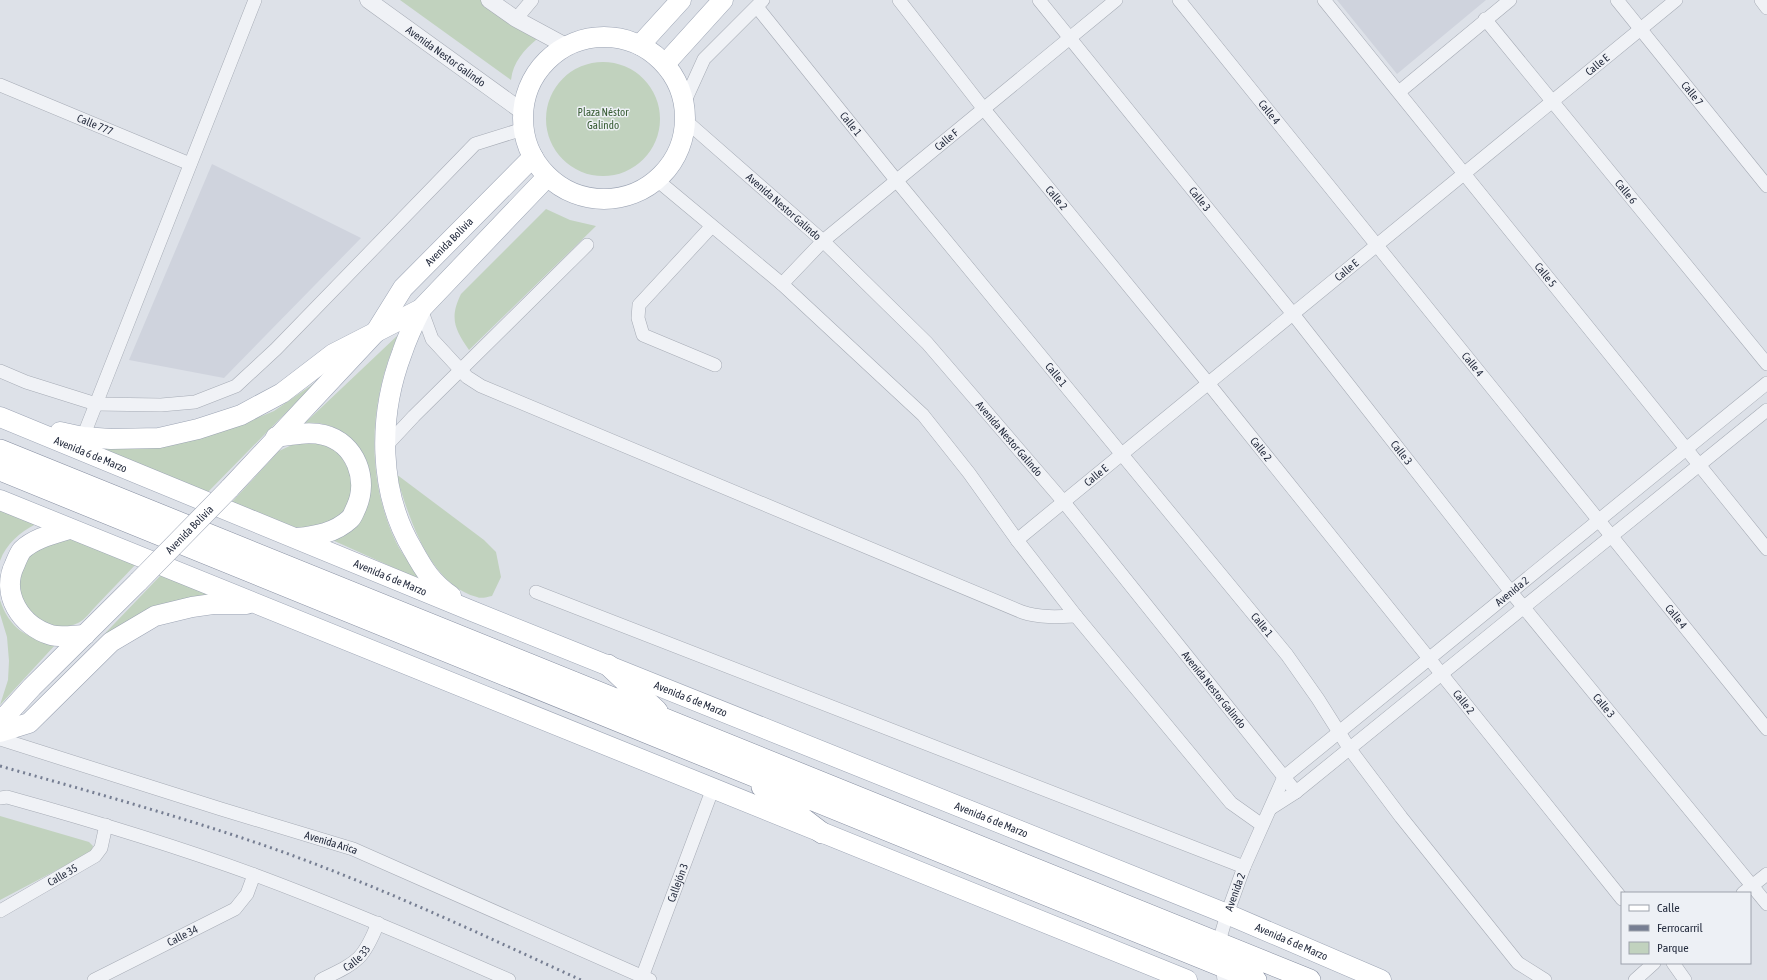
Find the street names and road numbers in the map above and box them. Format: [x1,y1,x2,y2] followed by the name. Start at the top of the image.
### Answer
[404,24,488,89] street label: Avenida Nestor Galindo
[1583,51,1612,78] street label: Calle E
[1679,79,1706,108] street label: Calle 7
[1256,98,1283,127] street label: Calle 4
[838,109,864,138] street label: Calle 1
[75,112,115,137] street label: Calle 777
[932,126,961,153] street label: Calle F
[744,171,824,243] street label: Avenida Nestor Galindo
[1613,177,1639,206] street label: Calle 6
[1043,183,1070,212] street label: Calle 2
[1187,185,1213,213] street label: Calle 3
[423,215,475,268] street label: Avenida Bolivia
[1332,257,1361,283] street label: Calle E
[1532,260,1559,289] street label: Calle 5
[1460,350,1486,379] street label: Calle 4
[1043,360,1070,389] street label: Calle 1
[974,399,1045,479] street label: Avenida Nestor Galindo
[52,434,129,475] street label: Avenida 6 de Marzo
[1248,435,1274,464] street label: Calle 2
[1388,438,1415,467] street label: Calle 3
[1082,462,1110,489] street label: Calle E
[163,503,216,556] street label: Avenida Bolivia
[352,557,429,598] street label: Avenida 6 de Marzo
[1493,574,1531,608] street label: Avenida 2
[1663,602,1690,631] street label: Calle 4
[1249,610,1275,639] street label: Calle 1
[1180,649,1248,731] street label: Avenida Nestor Galindo
[652,679,729,719] street label: Avenida 6 de Marzo
[1451,687,1477,716] street label: Calle 2
[1591,691,1618,720] street label: Calle 3
[953,799,1030,840] street label: Avenida 6 de Marzo
[303,829,360,856] street label: Avenida Arica
[45,862,79,888] street label: Calle 35
[665,862,690,904] street label: Callejón 3
[1223,871,1247,913] street label: Avenida 2
[1253,921,1330,962] street label: Avenida 6 de Marzo
[165,923,200,948] street label: Calle 34
[341,943,372,973] street label: Calle 33

